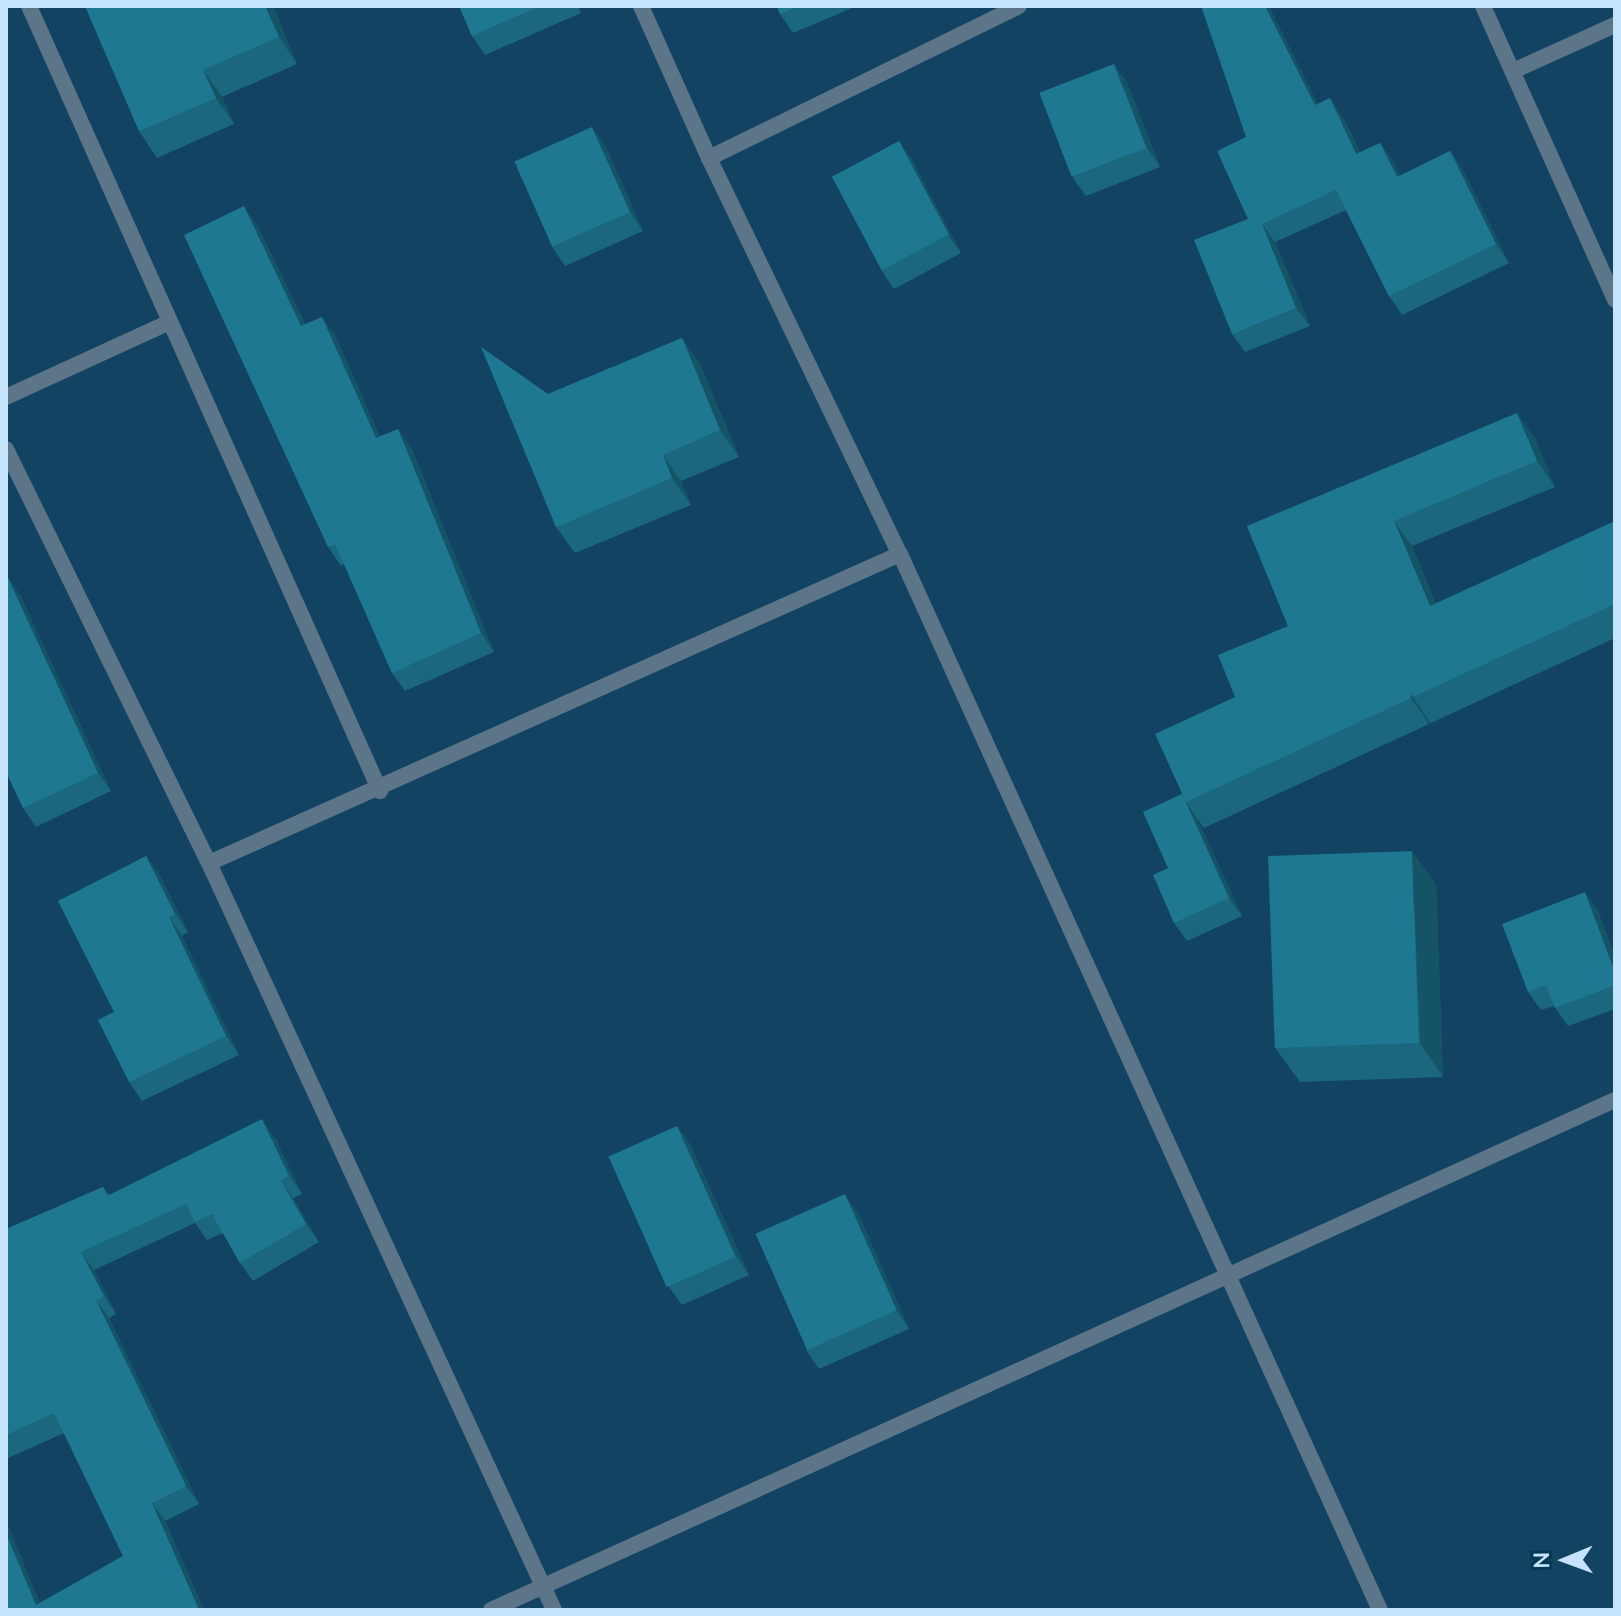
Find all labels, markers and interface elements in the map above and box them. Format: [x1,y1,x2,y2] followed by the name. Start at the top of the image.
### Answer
[1525,1520,1605,1600] north arrow
[1527,1552,1555,1569] text: N

